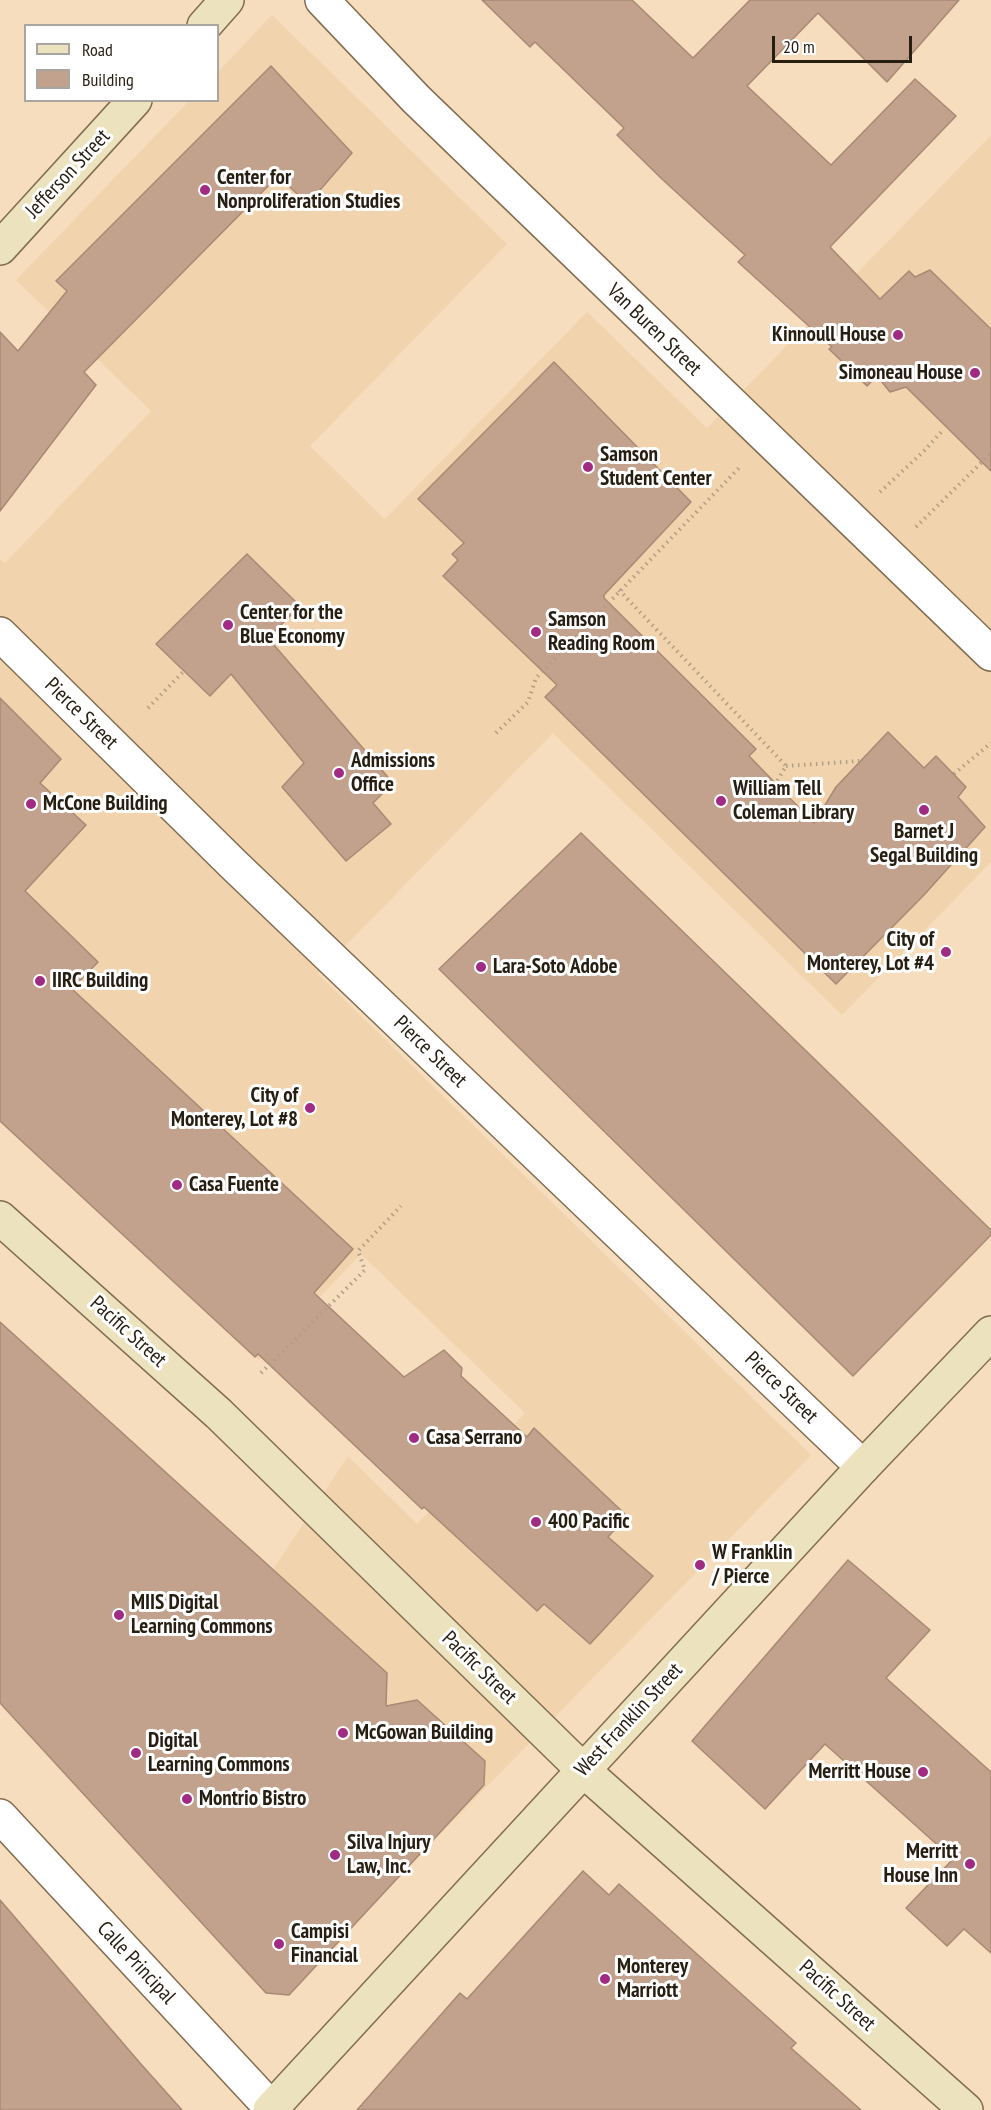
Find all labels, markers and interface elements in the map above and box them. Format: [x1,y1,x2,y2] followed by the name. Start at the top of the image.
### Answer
[24,24,219,102] legend
[775,24,914,62] scale bar
[783,35,815,58] text: 20 m
[82,38,113,61] text: Road
[82,68,134,91] text: Building
[21,124,115,224] street label: Jefferson Street
[217,165,400,215] place label: Center for Nonproliferation Studies
[198,183,212,197] marker: Center for Nonproliferation Studies
[602,279,706,381] street label: Van Buren Street
[772,322,886,348] place label: Kinnoull House
[891,328,905,342] marker: Kinnoull House
[839,360,963,386] place label: Simoneau House
[968,366,982,380] marker: Simoneau House
[600,442,712,492] place label: Samson Student Center
[581,460,595,474] marker: Samson Student Center
[240,600,345,650] place label: Center for the Blue Economy
[548,607,655,657] place label: Samson Reading Room
[221,618,235,632] marker: Center for the Blue Economy
[529,625,543,639] marker: Samson Reading Room
[39,673,123,755] street label: Pierce Street
[351,748,435,798] place label: Admissions Office
[332,766,346,780] marker: Admissions Office
[733,776,854,826] place label: William Tell Coleman Library
[43,791,168,817] place label: McCone Building
[714,794,728,808] marker: William Tell Coleman Library
[24,797,38,811] marker: McCone Building
[917,803,931,817] marker: Barnet J Segal Building
[870,819,978,869] place label: Barnet J Segal Building
[807,927,934,977] place label: City of Monterey, Lot #4
[939,945,953,959] marker: City of Monterey, Lot #4
[493,954,617,980] place label: Lara-Soto Adobe
[474,960,488,974] marker: Lara-Soto Adobe
[52,968,148,994] place label: IIRC Building
[33,974,47,988] marker: IIRC Building
[388,1011,472,1093] street label: Pierce Street
[171,1083,298,1133] place label: City of Monterey, Lot #8
[303,1101,317,1115] marker: City of Monterey, Lot #8
[189,1172,279,1198] place label: Casa Fuente
[170,1178,184,1192] marker: Casa Fuente
[85,1291,171,1373] street label: Pacific Street
[739,1347,823,1429] street label: Pierce Street
[426,1425,522,1451] place label: Casa Serrano
[407,1431,421,1445] marker: Casa Serrano
[548,1509,630,1535] place label: 400 Pacific
[529,1515,543,1529] marker: 400 Pacific
[712,1540,792,1590] place label: W Franklin / Pierce
[693,1558,707,1572] marker: W Franklin / Pierce
[131,1590,273,1640] place label: MIIS Digital Learning Commons
[112,1608,126,1622] marker: MIIS Digital Learning Commons
[436,1626,522,1710] street label: Pacific Street
[570,1658,688,1782] street label: West Franklin Street
[355,1720,493,1746] place label: McGowan Building
[336,1726,350,1740] marker: McGowan Building
[148,1728,290,1778] place label: Digital Learning Commons
[129,1746,143,1760] marker: Digital Learning Commons
[808,1759,911,1785] place label: Merritt House
[916,1765,930,1779] marker: Merritt House
[199,1786,306,1812] place label: Montrio Bistro
[180,1792,194,1806] marker: Montrio Bistro
[347,1830,430,1880] place label: Silva Injury Law, Inc.
[884,1839,958,1889] place label: Merritt House Inn
[328,1848,342,1862] marker: Silva Injury Law, Inc.
[963,1857,977,1871] marker: Merritt House Inn
[91,1917,181,2009] street label: Calle Principal
[291,1919,358,1969] place label: Campisi Financial
[272,1937,286,1951] marker: Campisi Financial
[617,1954,688,2004] place label: Monterey Marriott
[794,1955,880,2037] street label: Pacific Street
[598,1972,612,1986] marker: Monterey Marriott

